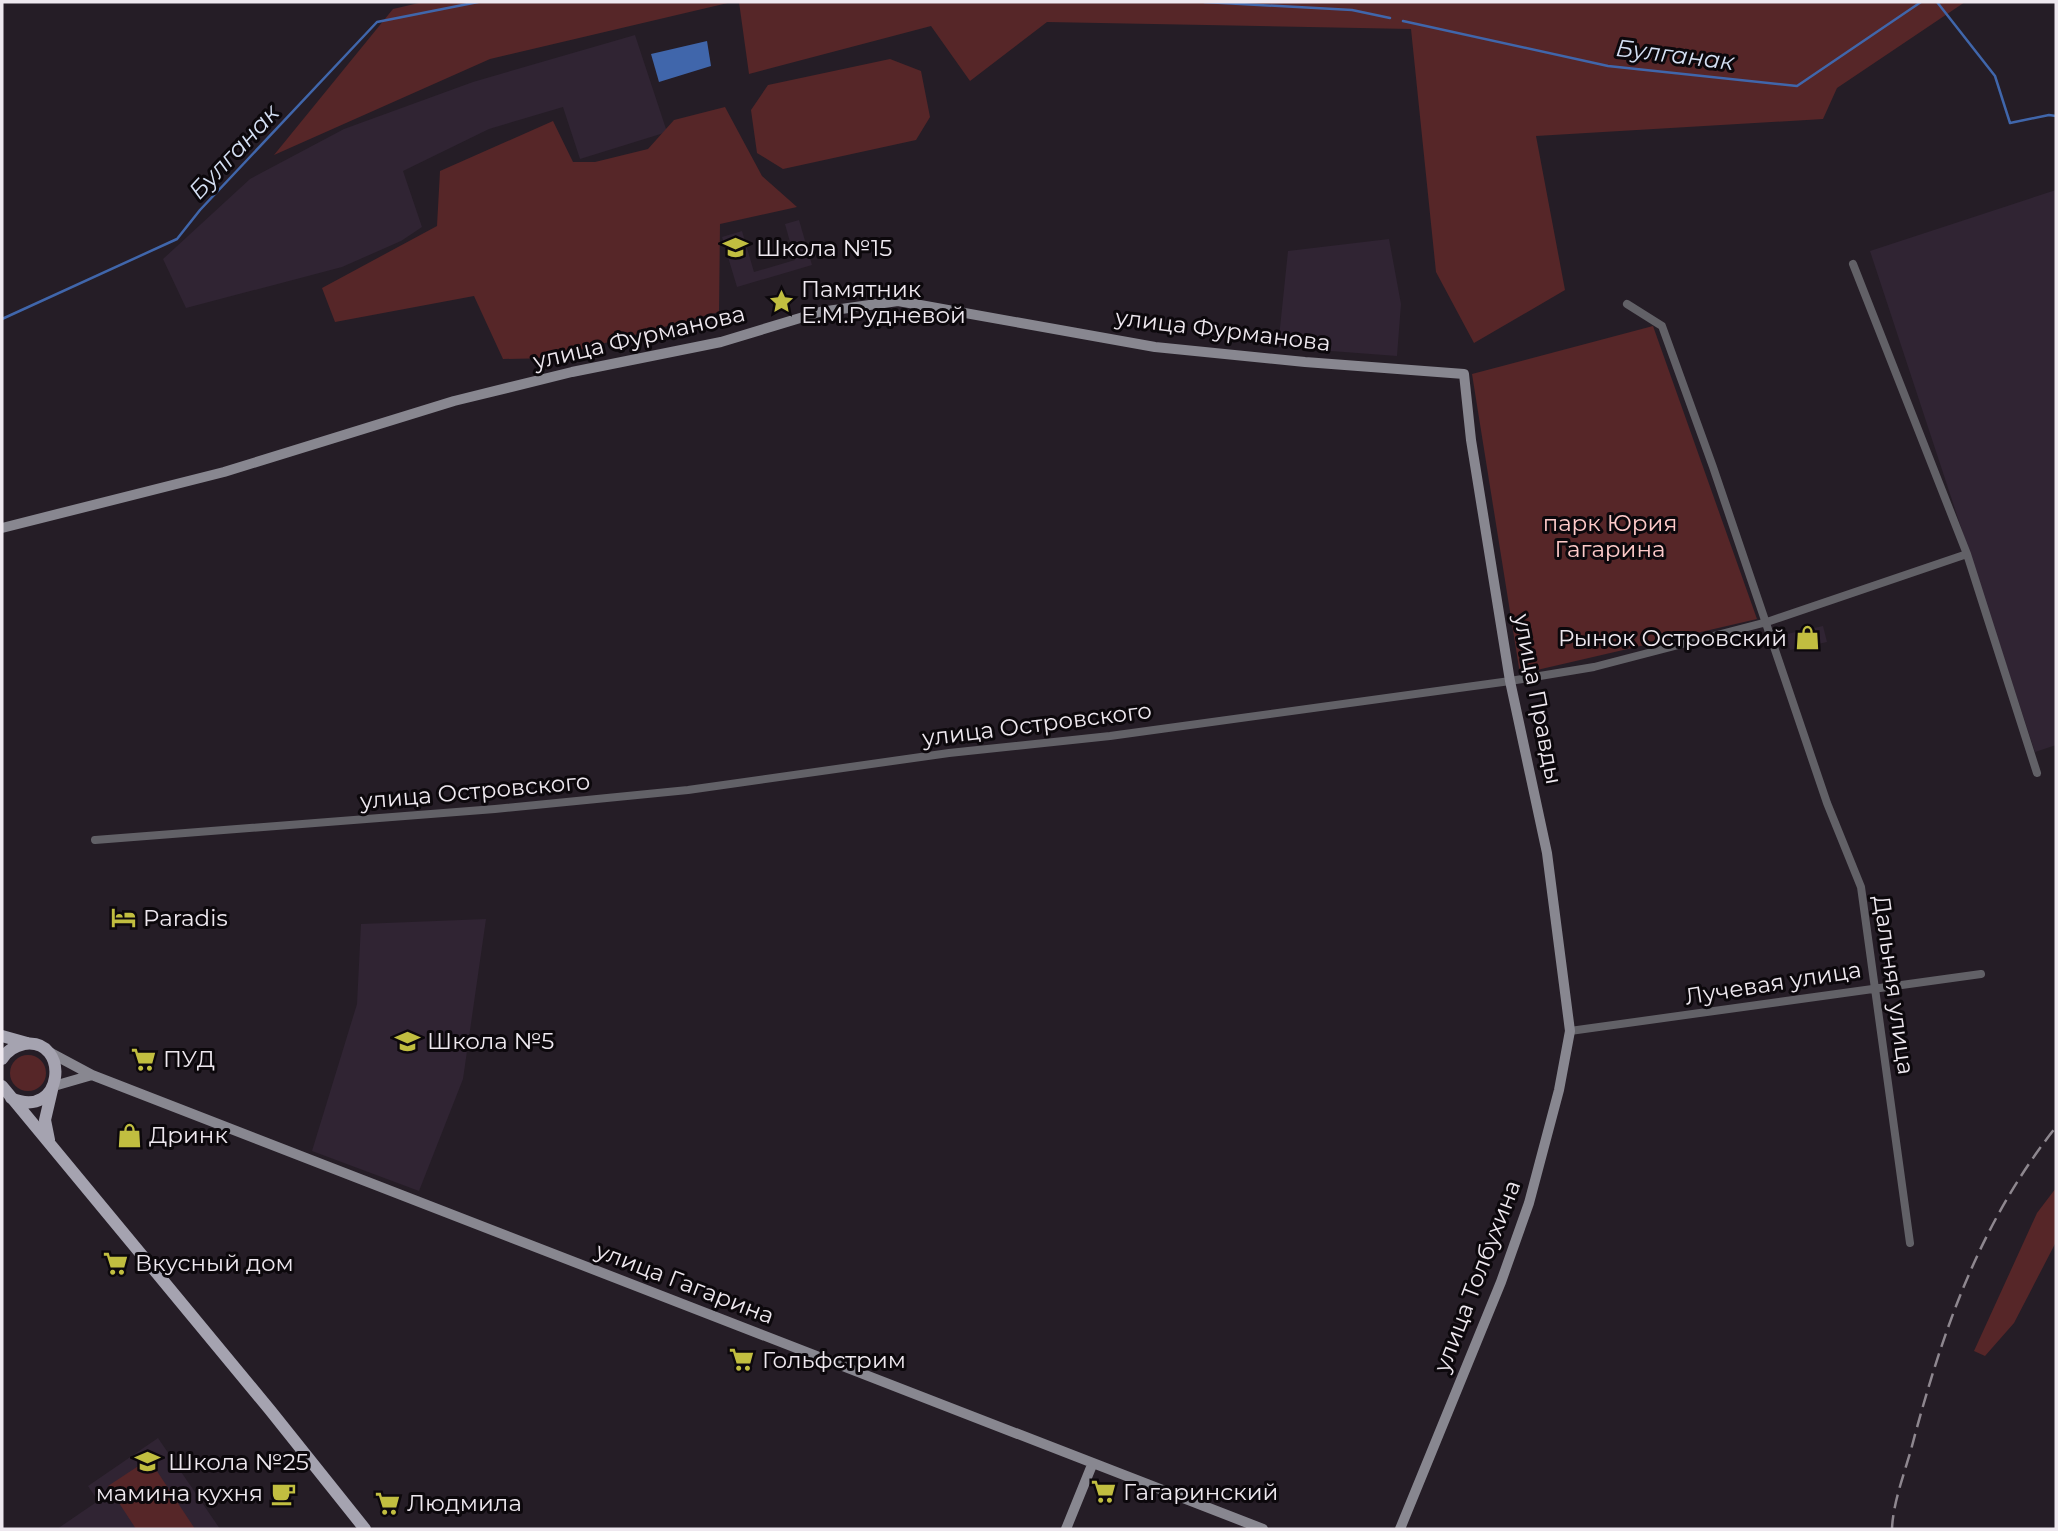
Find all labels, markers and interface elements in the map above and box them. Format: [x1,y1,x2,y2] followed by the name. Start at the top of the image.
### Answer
[1614,33,1737,76] water label: Булганак
[182,97,286,205] water label: Булганак
[722,234,750,262] school or university icon: Школа №15
[756,234,892,262] place label: Школа №15
[801,275,966,329] place label: Памятник Е.М.Рудневой
[767,288,795,316] place icon: Памятник Е.М.Рудневой
[529,299,748,375] street label: улица Фурманова
[1113,303,1332,357] street label: улица Фурманова
[1543,509,1677,563] park label: парк Юрия Гагарина
[1508,610,1568,787] street label: улица Правды
[1558,624,1787,652] place label: Рынок Островский
[1793,624,1821,652] shop icon: Рынок Островский
[920,696,1153,752] street label: улица Островского
[358,767,591,815] street label: улица Островского
[1868,894,1920,1076] street label: Дальняя улица
[109,904,137,932] hotel icon: Paradis
[143,904,228,932] place label: Paradis
[1683,955,1863,1011] street label: Лучевая улица
[393,1027,421,1055] school or university icon: Школа №5
[427,1027,554,1055] place label: Школа №5
[129,1045,157,1073] supermarket icon: ПУД
[163,1045,215,1073] place label: ПУД
[115,1121,143,1149] shop icon: Дринк
[149,1121,228,1149] place label: Дринк
[1427,1176,1526,1377] street label: улица Толбухина
[591,1236,778,1330] street label: улица Гагарина
[101,1249,129,1277] supermarket icon: Вкусный дом
[135,1249,294,1277] place label: Вкусный дом
[728,1346,756,1374] supermarket icon: Гольфстрим
[762,1346,906,1374] place label: Гольфстрим
[134,1448,162,1476] school or university icon: Школа №25
[168,1448,309,1476] place label: Школа №25
[1089,1478,1117,1506] supermarket icon: Гагаринский
[1123,1478,1278,1506] place label: Гагаринский
[96,1479,263,1507] place label: мамина кухня
[269,1479,297,1507] cafe icon: мамина кухня
[373,1489,401,1517] supermarket icon: Людмила
[407,1489,522,1517] place label: Людмила

